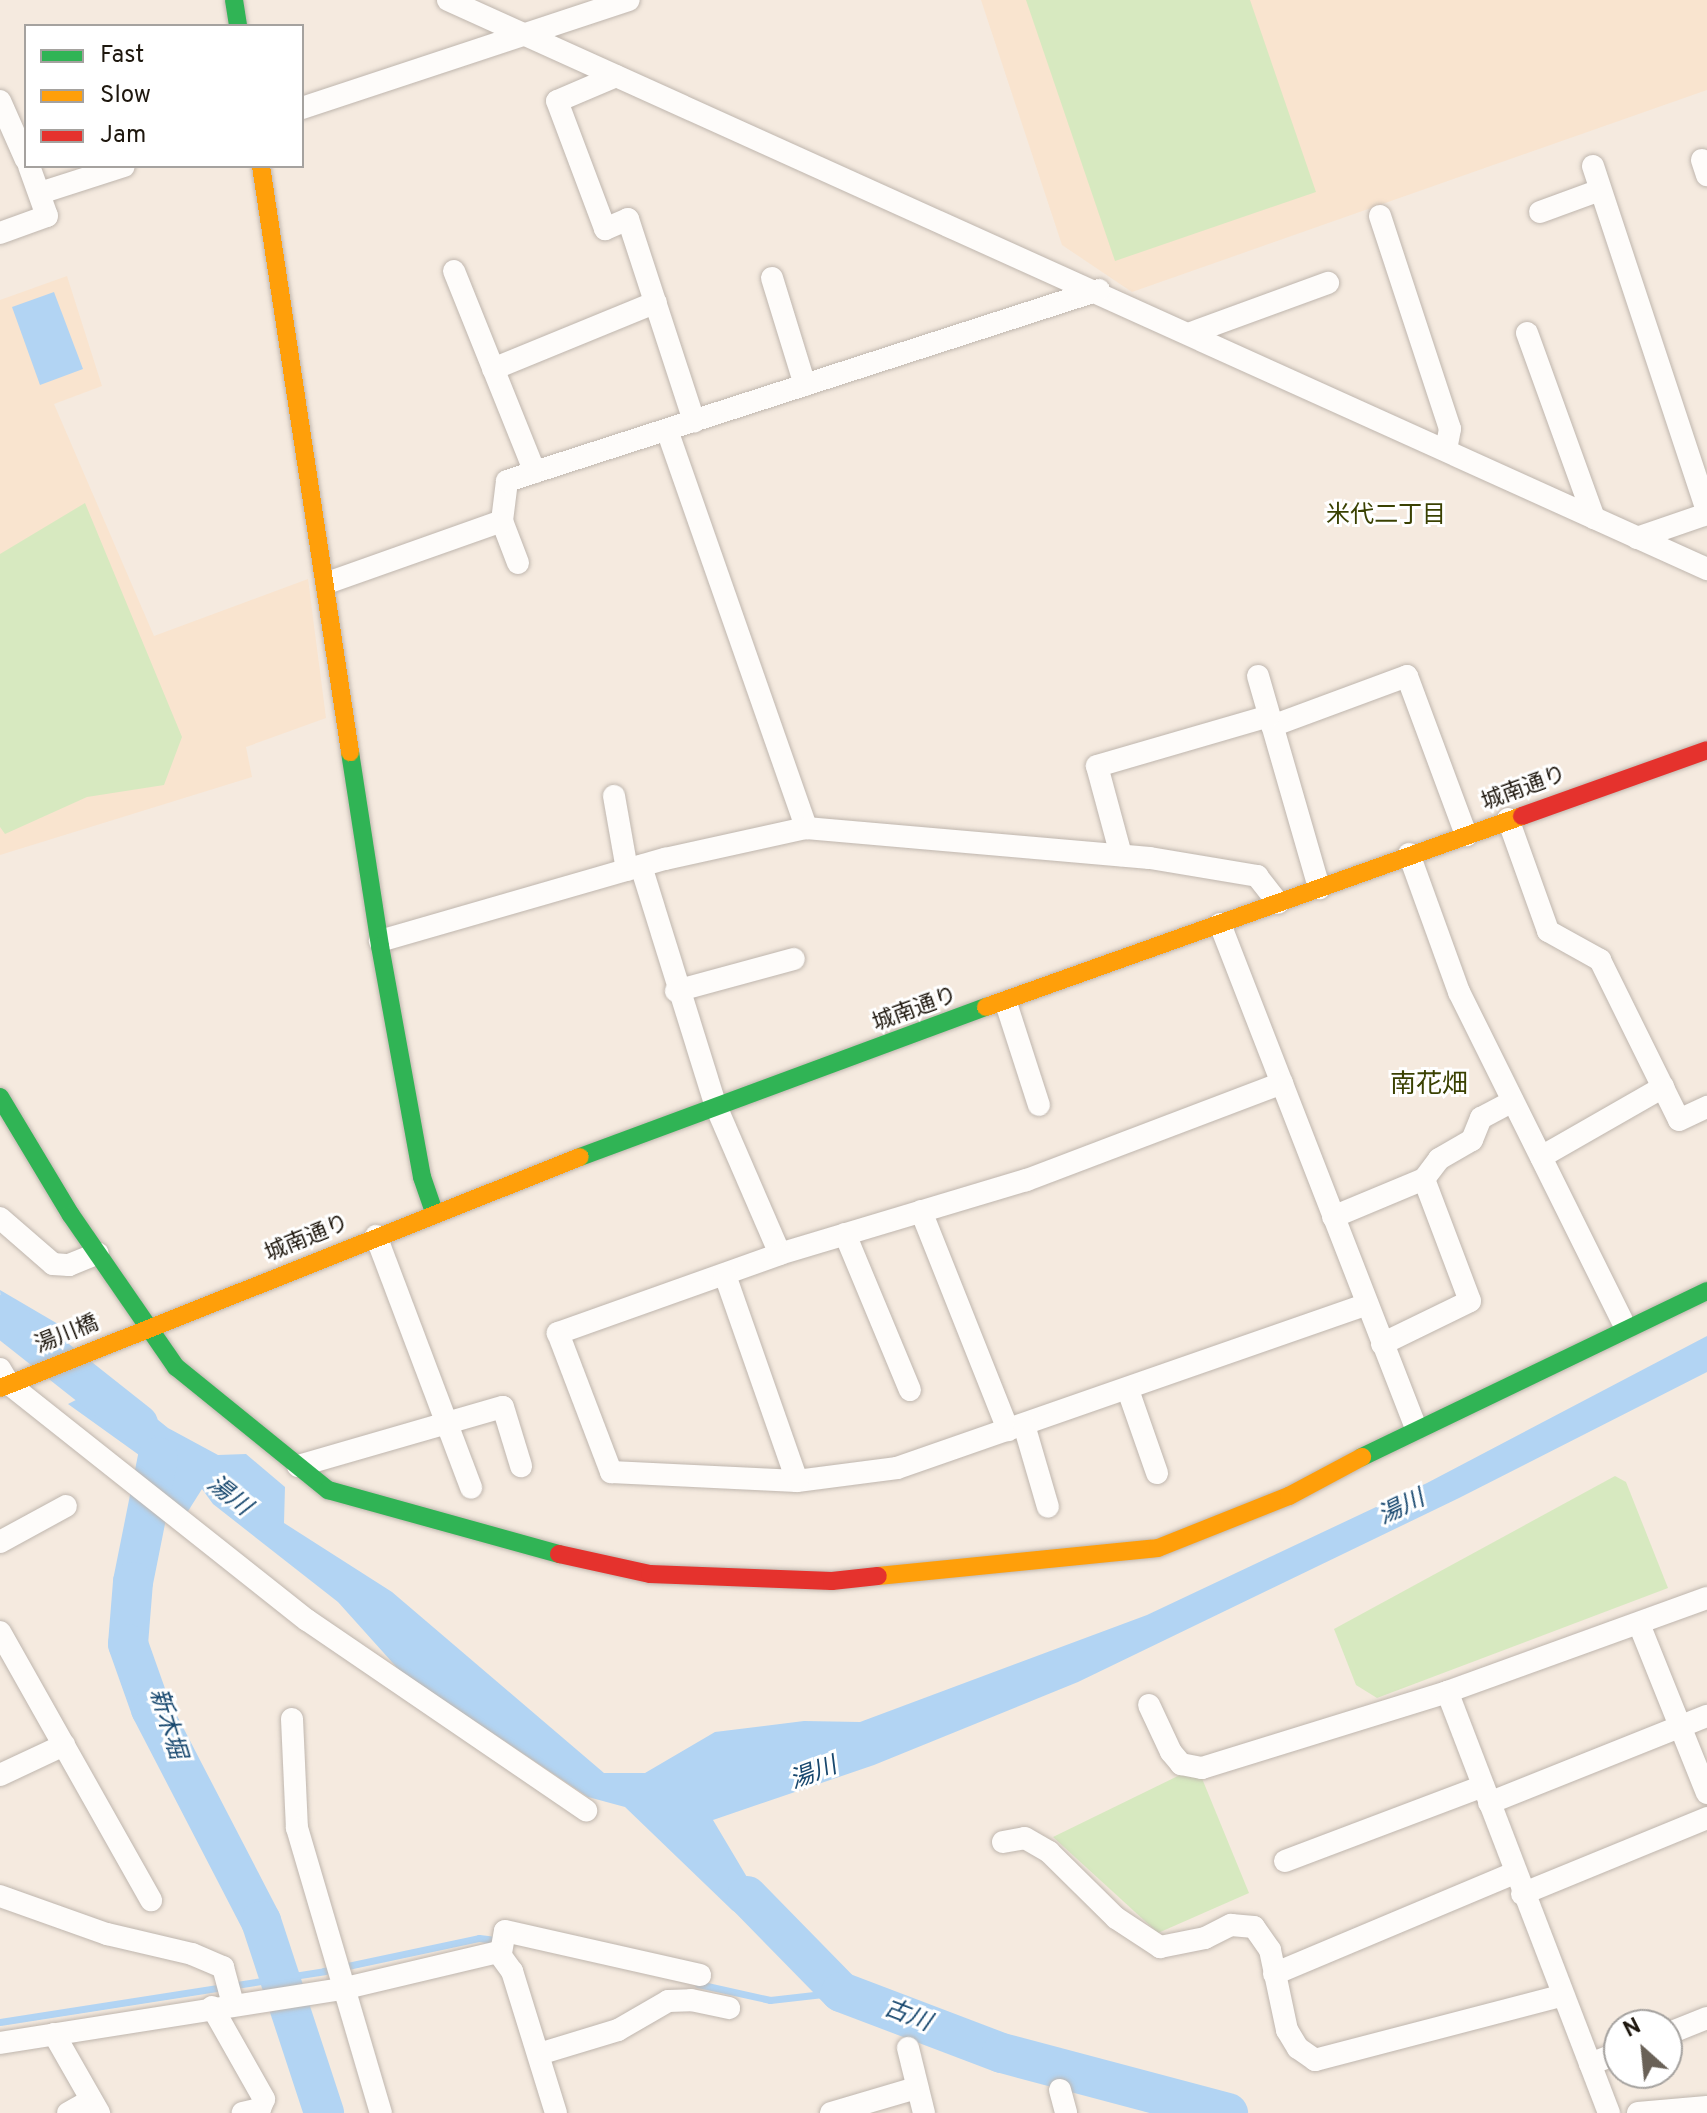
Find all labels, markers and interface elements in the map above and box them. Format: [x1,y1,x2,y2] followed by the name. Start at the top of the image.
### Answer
[24,24,304,168] legend
[100,41,144,71] text: Fast
[100,81,151,111] text: Slow
[100,121,146,151] text: Jam
[1326,503,1446,531] district label: 米代二丁目
[1478,762,1570,816] street label: 城南通り
[869,983,961,1037] street label: 城南通り
[1390,1070,1468,1102] district label: 南花畑
[261,1210,353,1268] street label: 城南通り
[31,1310,103,1360] street label: 湯川橋
[200,1471,256,1523] water label: 湯川
[1374,1486,1430,1532] water label: 湯川
[142,1685,190,1763] water label: 新木堀
[786,1753,842,1797] water label: 湯川
[879,1995,935,2039] water label: 古川
[1603,2009,1683,2089] north arrow
[1620,2013,1646,2045] text: N

